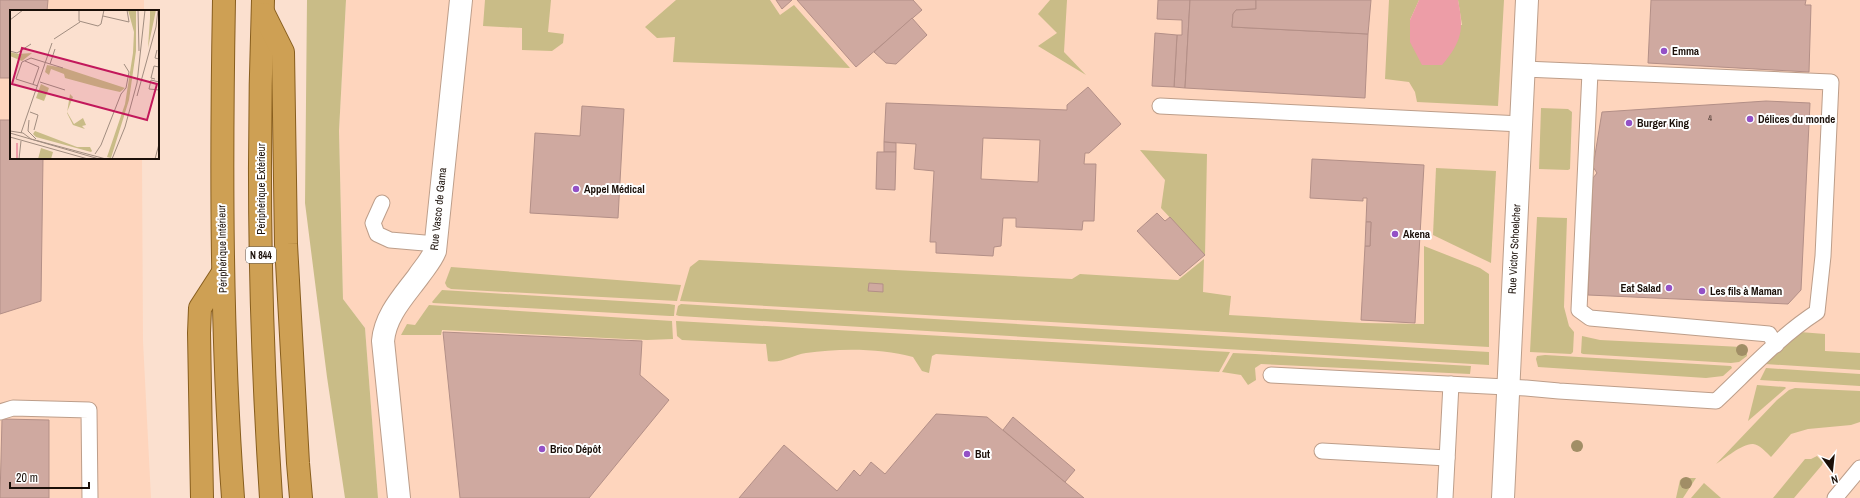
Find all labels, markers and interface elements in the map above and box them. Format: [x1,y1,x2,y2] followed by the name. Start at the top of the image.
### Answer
[10,10,159,159] inset map
[1672,44,1699,58] place label: Emma
[1659,46,1669,56] marker: Emma
[1708,112,1712,124] house number: 4
[1758,112,1835,126] place label: Délices du monde
[1745,114,1755,124] marker: Délices du monde
[1637,116,1690,130] place label: Burger King
[1624,118,1634,128] marker: Burger King
[254,143,268,235] street label: Périphérique Extérieur
[427,167,449,251] street label: Rue Vasco de Gama
[584,182,645,196] place label: Appel Médical
[571,184,581,194] marker: Appel Médical
[1505,204,1523,294] street label: Rue Victor Schoelcher
[214,205,230,293] street label: Périphérique Intérieur
[1403,227,1430,241] place label: Akena
[1390,229,1400,239] marker: Akena
[246,247,276,263] road number: N 844
[1620,281,1661,295] place label: Eat Salad
[1664,283,1674,293] marker: Eat Salad
[1710,284,1782,298] place label: Les fils à Maman
[1697,286,1707,296] marker: Les fils à Maman
[550,442,601,456] place label: Brico Dépôt
[537,444,547,454] marker: Brico Dépôt
[975,447,990,461] place label: But
[962,449,972,459] marker: But
[1812,450,1852,490] north arrow
[10,464,89,490] scale bar
[16,470,38,486] text: 20 m
[1830,472,1840,487] text: N

